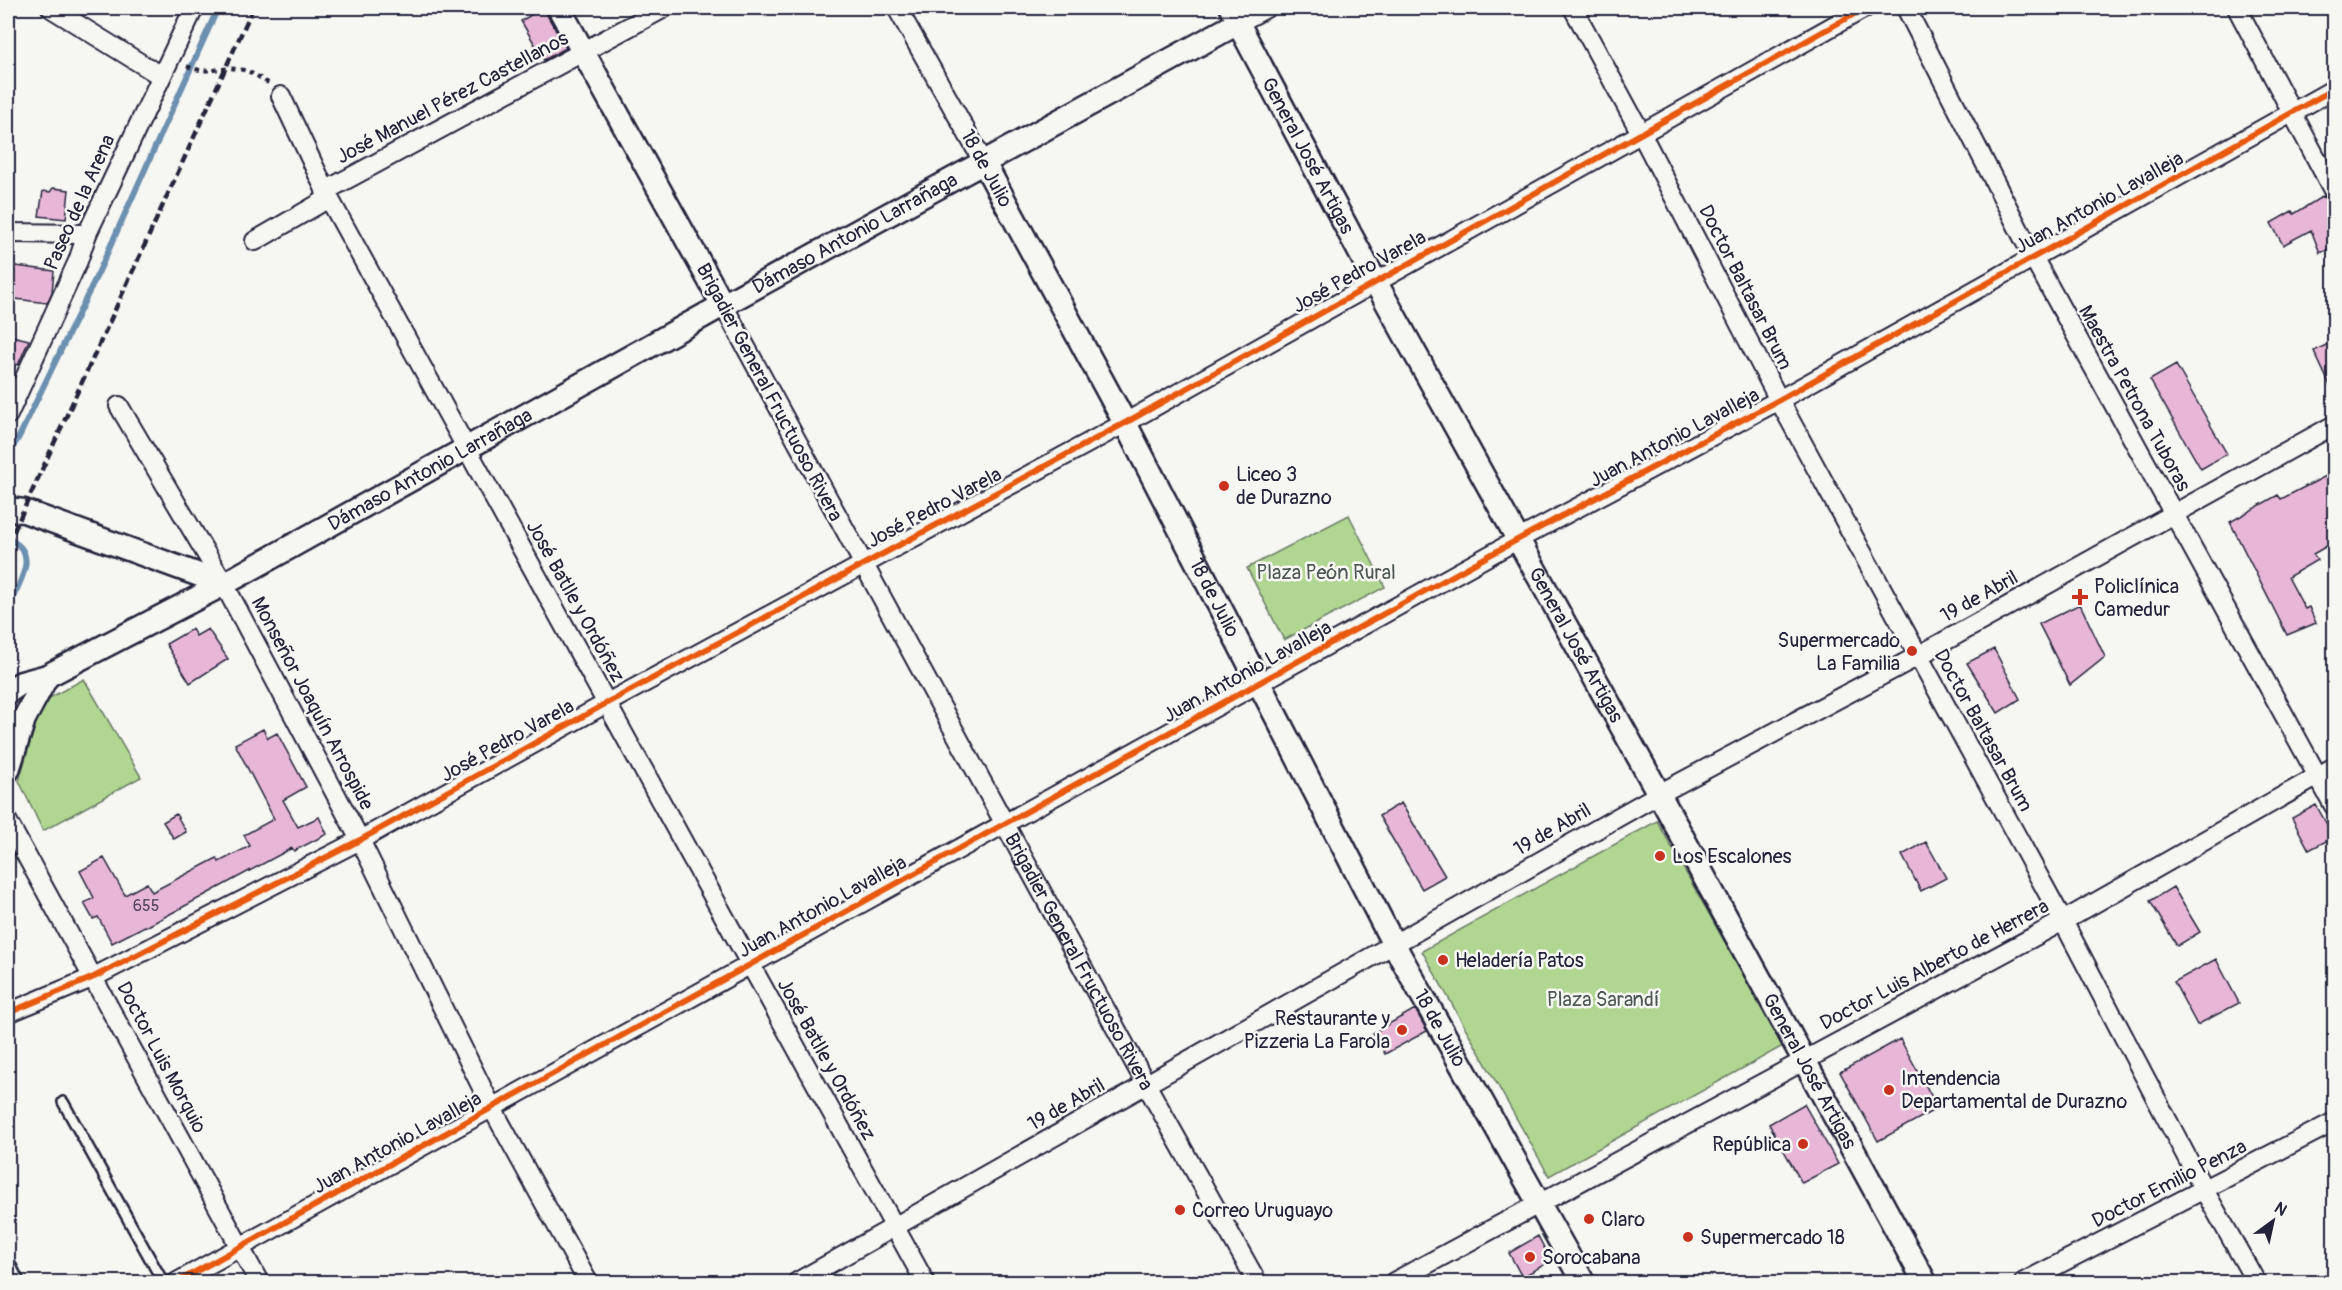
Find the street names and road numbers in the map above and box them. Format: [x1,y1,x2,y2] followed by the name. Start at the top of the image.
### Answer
[332,26,572,169] street label: José Manuel Pérez Castellanos
[1256,73,1360,238] street label: General José Artigas
[955,125,1018,212] street label: 18 de Julio
[38,131,121,274] street label: Paseo de la Arena
[2011,146,2188,259] street label: Juan Antonio Lavalleja
[748,167,962,300] street label: Dámaso Antonio Larrañaga
[1693,201,1798,374] street label: Doctor Baltasar Brum
[1288,224,1430,318] street label: José Pedro Varela
[691,259,848,526] street label: Brigadier General Fructuoso Rivera
[2073,301,2196,496] street label: Maestra Petrona Tuboras
[1585,382,1763,493] street label: Juan Antonio Lavalleja
[324,402,537,536] street label: Dámaso Antonio Larrañaga
[863,461,1006,553] street label: José Pedro Varela
[521,516,630,686] street label: José Batlle y Ordóñez
[1184,554,1245,641] street label: 18 de Julio
[1523,563,1629,727] street label: General José Artigas
[1936,565,2022,628] street label: 19 de Abril
[246,592,380,814] street label: Monseñor Joaquín Arrospide
[1159,615,1336,728] street label: Juan Antonio Lavalleja
[1929,645,2039,816] street label: Doctor Baltasar Brum
[436,693,578,787] street label: José Pedro Varela
[1509,797,1595,861] street label: 19 de Abril
[999,829,1159,1095] street label: Brigadier General Fructuoso Rivera
[734,850,911,963] street label: Juan Antonio Lavalleja
[1815,893,2053,1036] street label: Doctor Luis Alberto de Herrera
[772,974,881,1144] street label: José Batlle y Ordóñez
[111,977,212,1137] street label: Doctor Luis Morquio
[1408,985,1472,1072] street label: 18 de Julio
[1757,989,1862,1154] street label: General José Artigas
[1023,1072,1109,1136] street label: 19 de Abril
[309,1086,486,1199] street label: Juan Antonio Lavalleja
[2088,1134,2251,1233] street label: Doctor Emilio Penza

